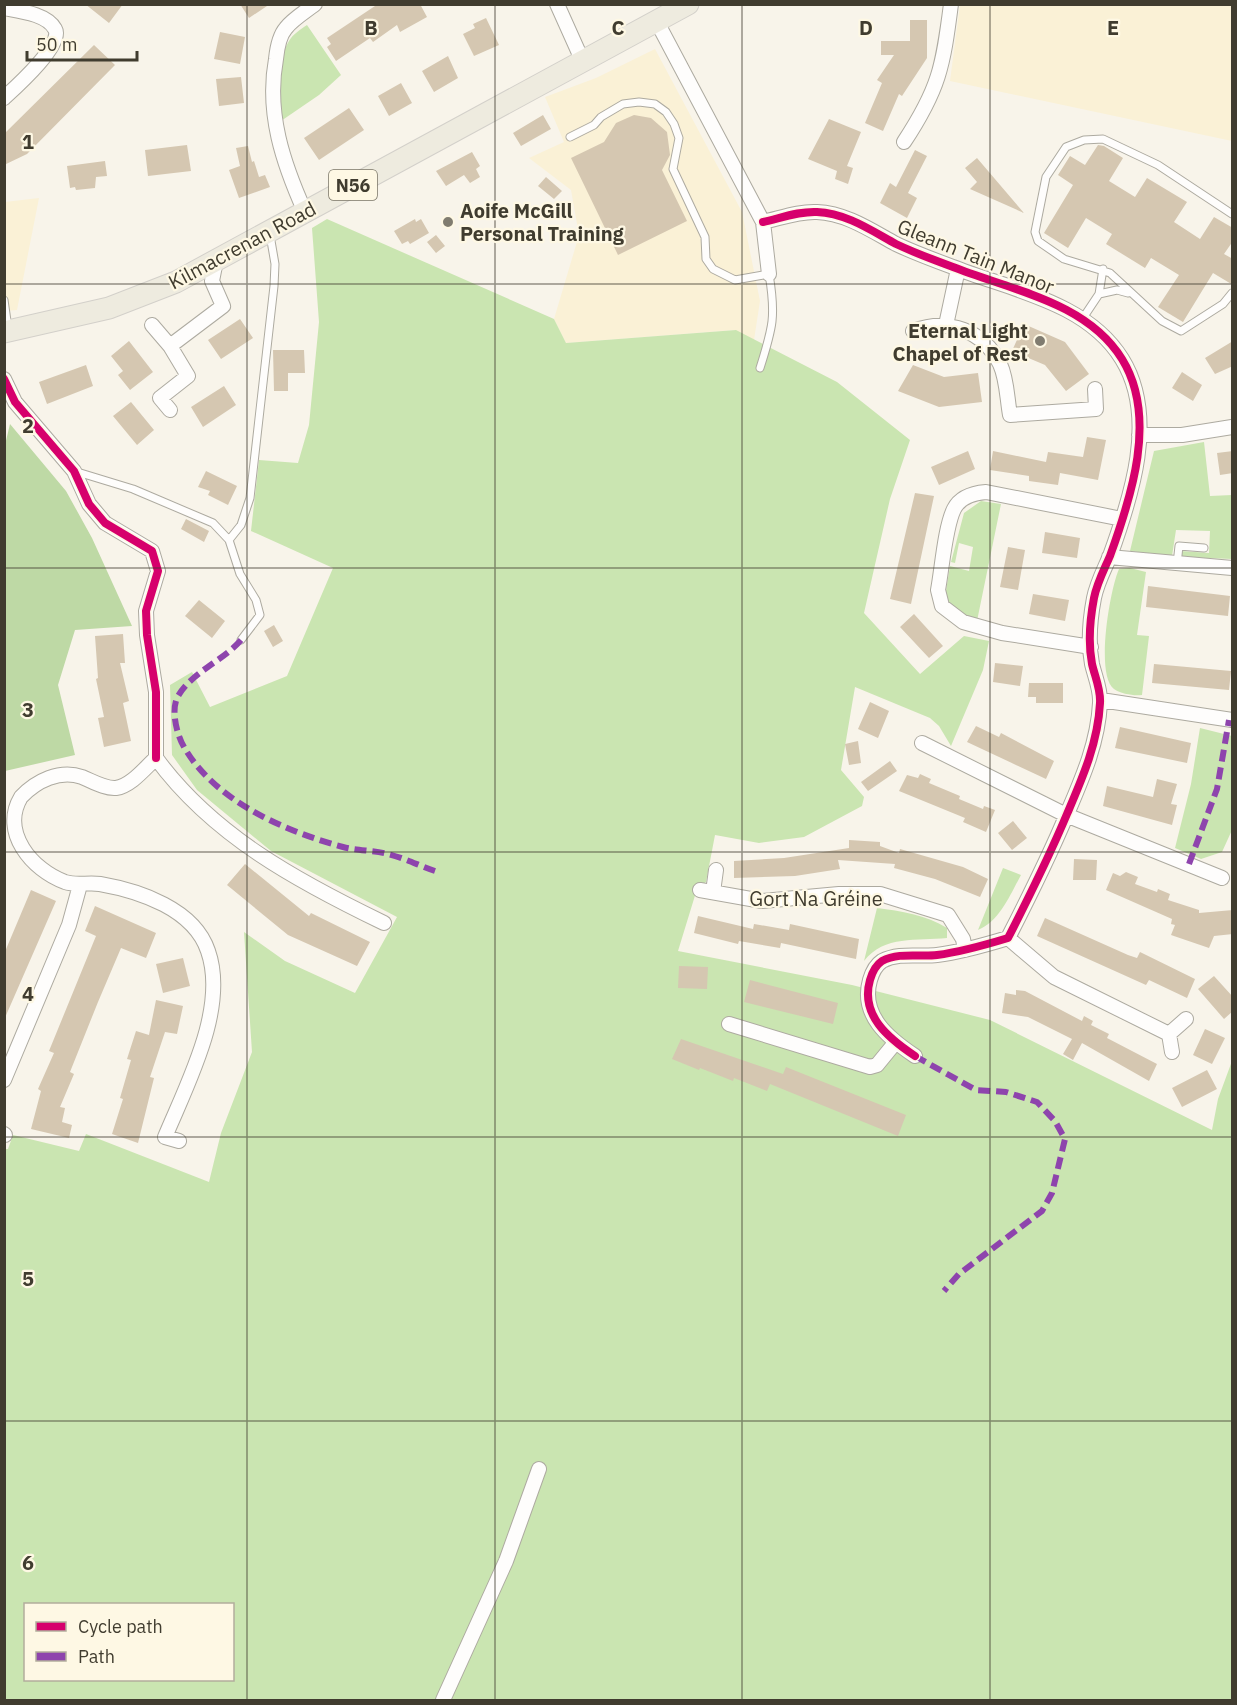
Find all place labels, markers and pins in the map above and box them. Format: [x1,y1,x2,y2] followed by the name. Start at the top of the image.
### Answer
[460,197,625,247] place label: Aoife McGill Personal Training
[441,215,455,229] marker: Aoife McGill Personal Training
[892,317,1028,367] place label: Eternal Light Chapel of Rest
[1033,334,1047,348] marker: Eternal Light Chapel of Rest

